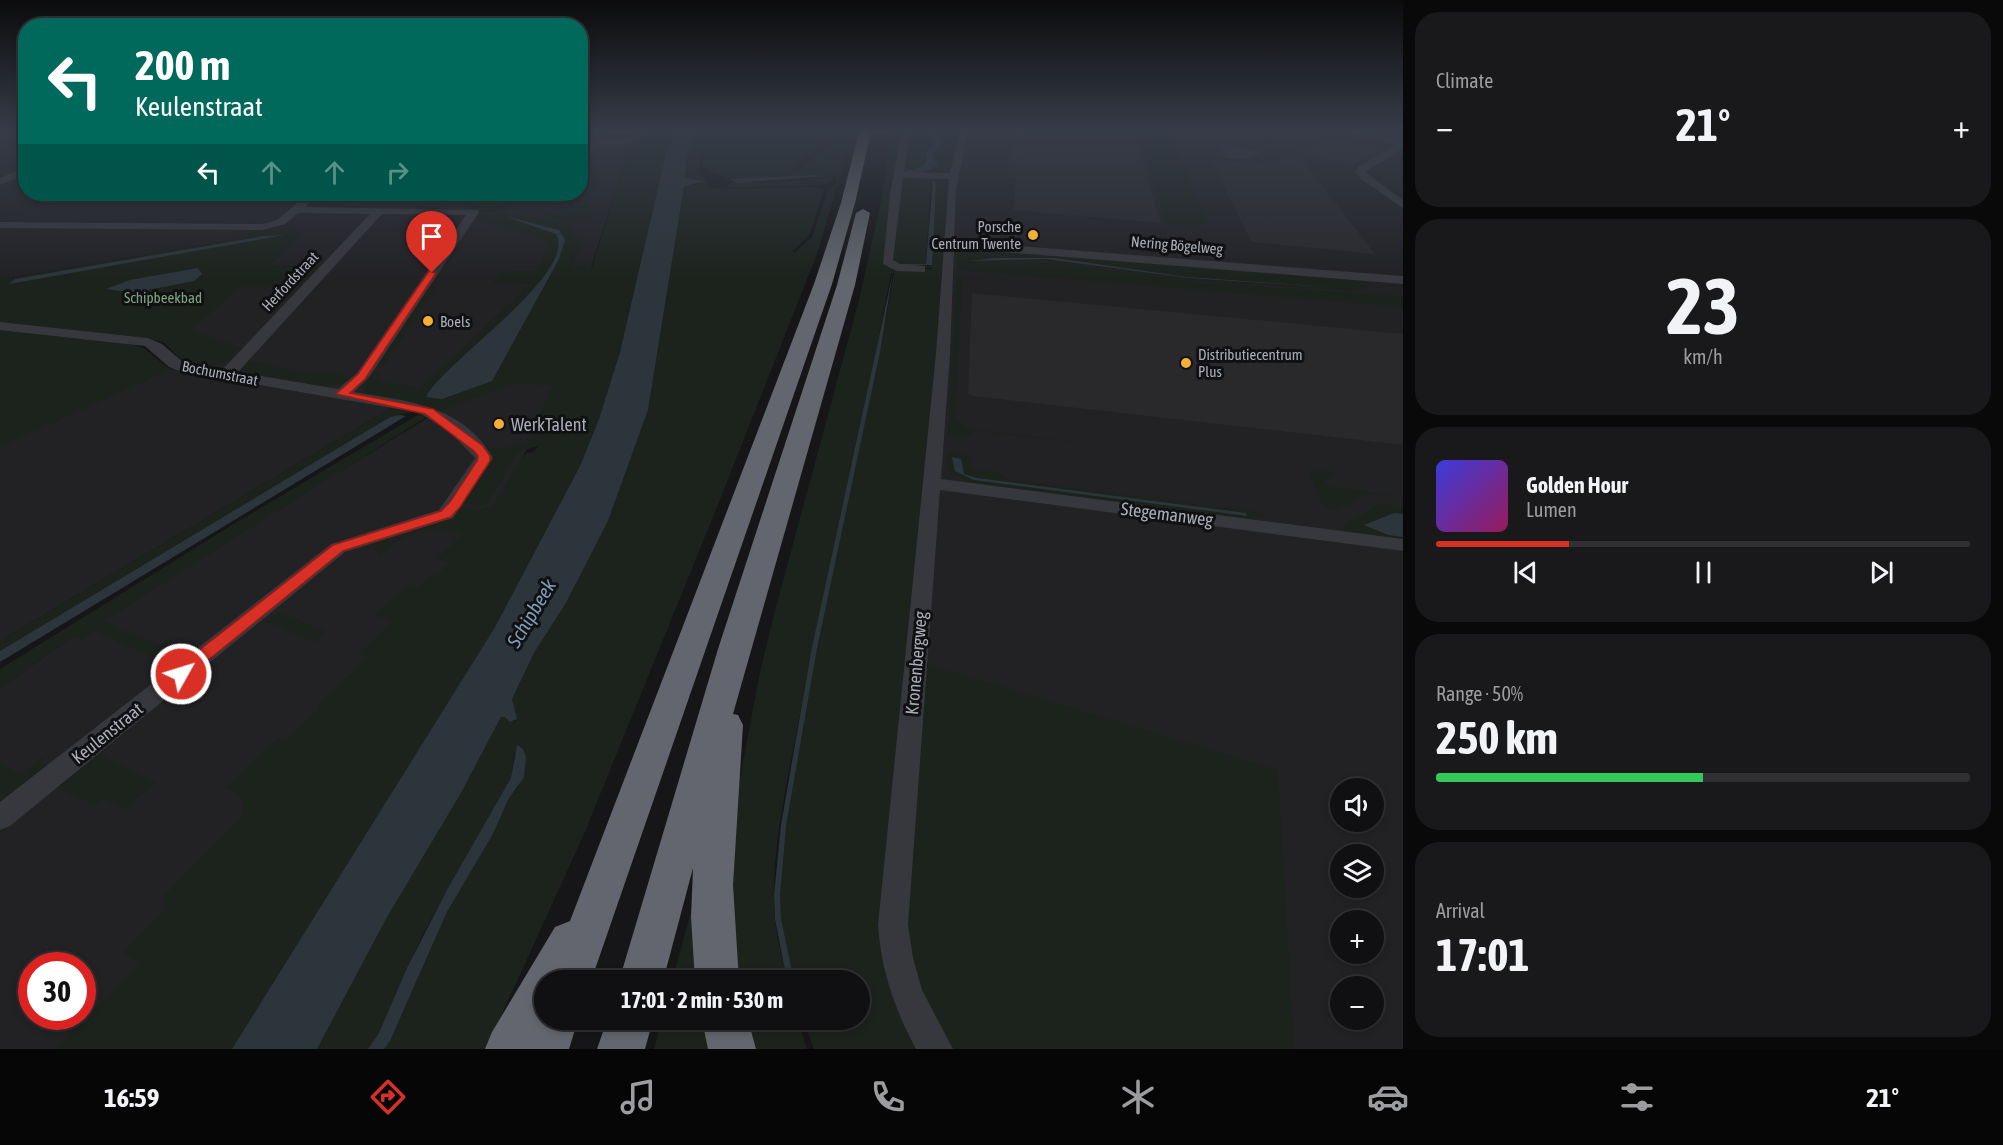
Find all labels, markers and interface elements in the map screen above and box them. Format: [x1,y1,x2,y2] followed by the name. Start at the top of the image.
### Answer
[135,41,230,89] text: 200 m
[36,42,114,120] icon: left
[1436,69,1493,92] text: Climate
[135,91,263,122] text: Keulenstraat
[1676,99,1730,151] text: 21°
[1436,107,1453,145] text: −
[1953,107,1970,145] text: +
[192,156,225,189] icon: left
[255,156,288,189] icon: ahead
[318,156,351,189] icon: ahead
[381,156,414,189] icon: right
[406,211,457,273] pin
[931,218,1021,252] place label: Porsche Centrum Twente
[415,220,448,253] icon: arrive
[1026,228,1040,242] marker: Porsche Centrum Twente
[1130,233,1224,258] street label: Nering Bögelweg
[258,248,322,314] street label: Herfordstraat
[1666,261,1740,351] text: 23
[124,289,202,306] park label: Schipbeekbad
[440,313,470,330] place label: Boels
[421,314,435,328] marker: Boels
[1683,345,1723,368] text: km/h
[1198,346,1303,380] place label: Distributiecentrum Plus
[1179,356,1193,370] marker: Distributiecentrum Plus
[181,357,259,389] street label: Bochumstraat
[511,414,587,435] place label: WerkTalent
[492,417,506,431] marker: WerkTalent
[1526,472,1628,498] text: Golden Hour
[1120,498,1215,530] street label: Stegemanweg
[1526,498,1577,521] text: Lumen
[1509,556,1542,589] icon: previous
[1687,556,1720,589] icon: pause
[1865,556,1898,589] icon: next
[501,574,560,652] water label: Schipbeek
[901,610,931,716] street label: Kronenbergweg
[149,642,213,706] position arrow
[1436,682,1523,705] text: Range · 50%
[67,698,147,768] street label: Keulenstraat
[1436,712,1558,764] text: 250 km
[1330,778,1384,1030] map controls
[1330,778,1384,832] button: sound
[1330,844,1384,898] button: layers
[1436,899,1485,922] text: Arrival
[1330,910,1384,964] button: +
[1436,929,1530,981] text: 17:01
[18,952,96,1030] speed limit sign: 30
[1330,976,1384,1030] button: −
[621,987,783,1013] text: 17:01 · 2 min · 530 m
[367,1076,409,1118] icon: directions
[617,1076,659,1118] icon: music
[867,1076,909,1118] icon: phone
[1117,1076,1159,1118] icon: climate
[1367,1076,1409,1118] icon: car
[1616,1076,1658,1118] icon: filters
[104,1082,159,1113] text: 16:59
[1866,1082,1899,1113] text: 21°

